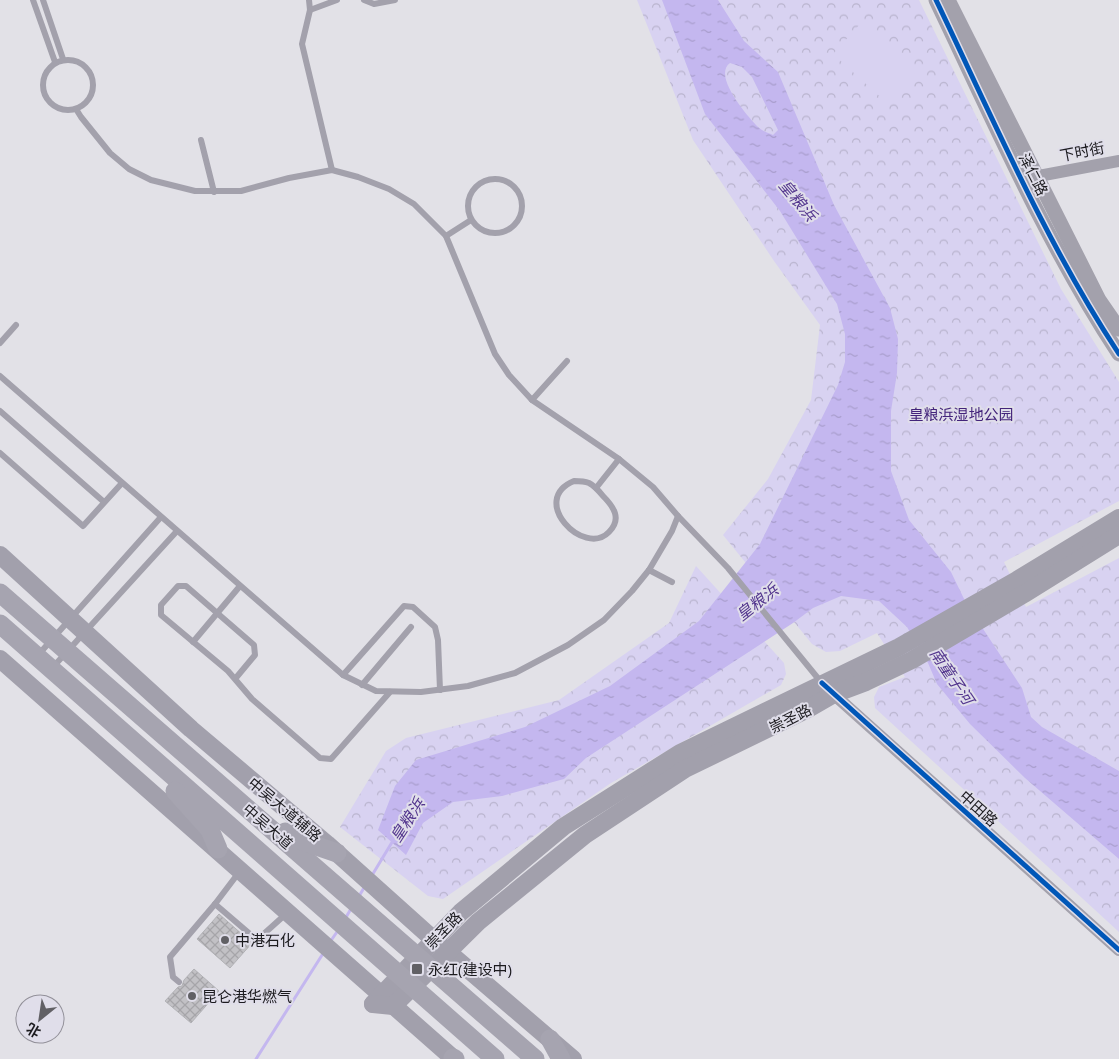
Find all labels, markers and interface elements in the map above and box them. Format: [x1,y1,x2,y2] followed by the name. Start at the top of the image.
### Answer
[1058,137,1106,165] street label: 下时街
[1015,149,1053,199] street label: 泽仁路
[774,175,823,227] water label: 皇粮浜
[908,404,1014,424] park label: 皇粮浜湿地公园
[731,577,784,625] water label: 皇粮浜
[925,643,981,711] water label: 南童子河
[765,699,815,737] street label: 崇圣路
[245,773,325,845] street label: 中吴大道辅路
[956,786,1002,830] street label: 中田路
[385,792,430,846] water label: 皇粮浜
[239,800,297,852] street label: 中吴大道
[420,907,466,953] street label: 崇圣路
[235,930,295,950] place label: 中港石化
[219,934,231,946] marker: 中港石化
[428,959,512,979] place label: 永红(建设中)
[410,962,424,976] marker: 永红(建设中)
[202,986,292,1006] place label: 昆仑港华燃气
[186,990,198,1002] marker: 昆仑港华燃气
[15,994,65,1044] north arrow
[22,1019,44,1042] text: 北

